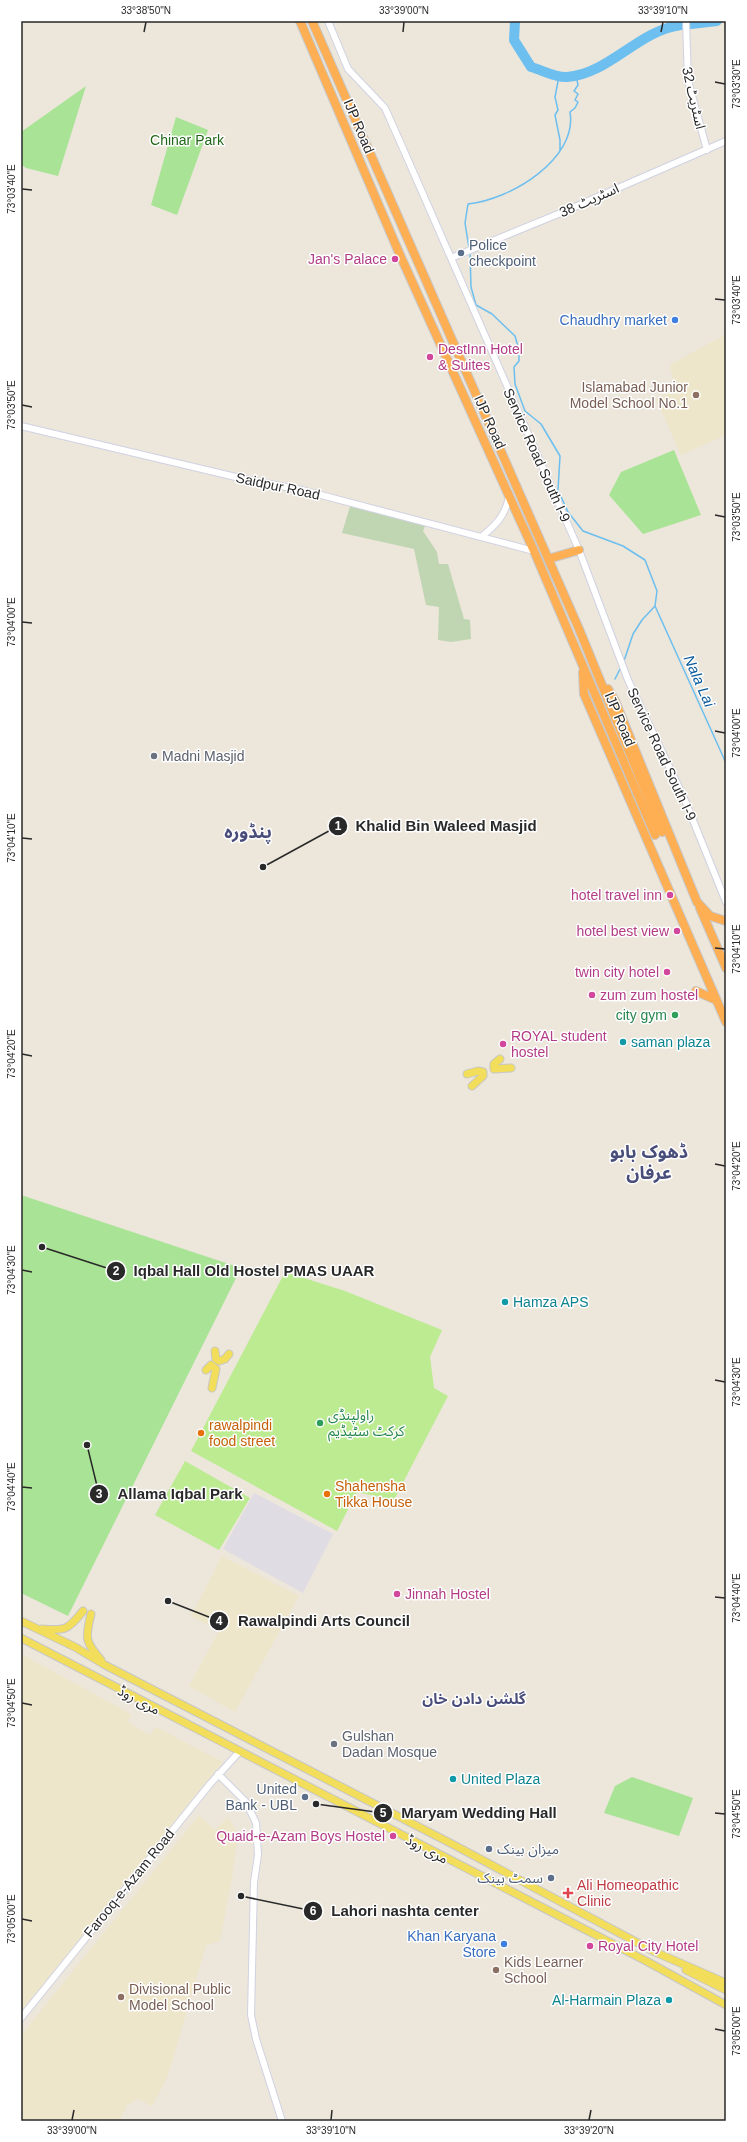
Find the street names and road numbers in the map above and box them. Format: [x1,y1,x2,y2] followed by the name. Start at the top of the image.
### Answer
[678,65,709,131] street label: اسٹریٹ 32
[340,96,378,156] street label: IJP Road
[557,180,622,221] street label: اسٹریٹ 38
[500,386,574,525] street label: Service Road South I-9
[471,393,509,451] street label: IJP Road
[234,469,322,503] street label: Saidpur Road
[624,685,700,823] street label: Service Road South I-9
[601,689,639,749] street label: IJP Road
[115,1682,163,1719] street label: مری روڈ
[80,1826,178,1940] street label: Farooq-e-Azam Road
[403,1831,451,1868] street label: مری روڈ

